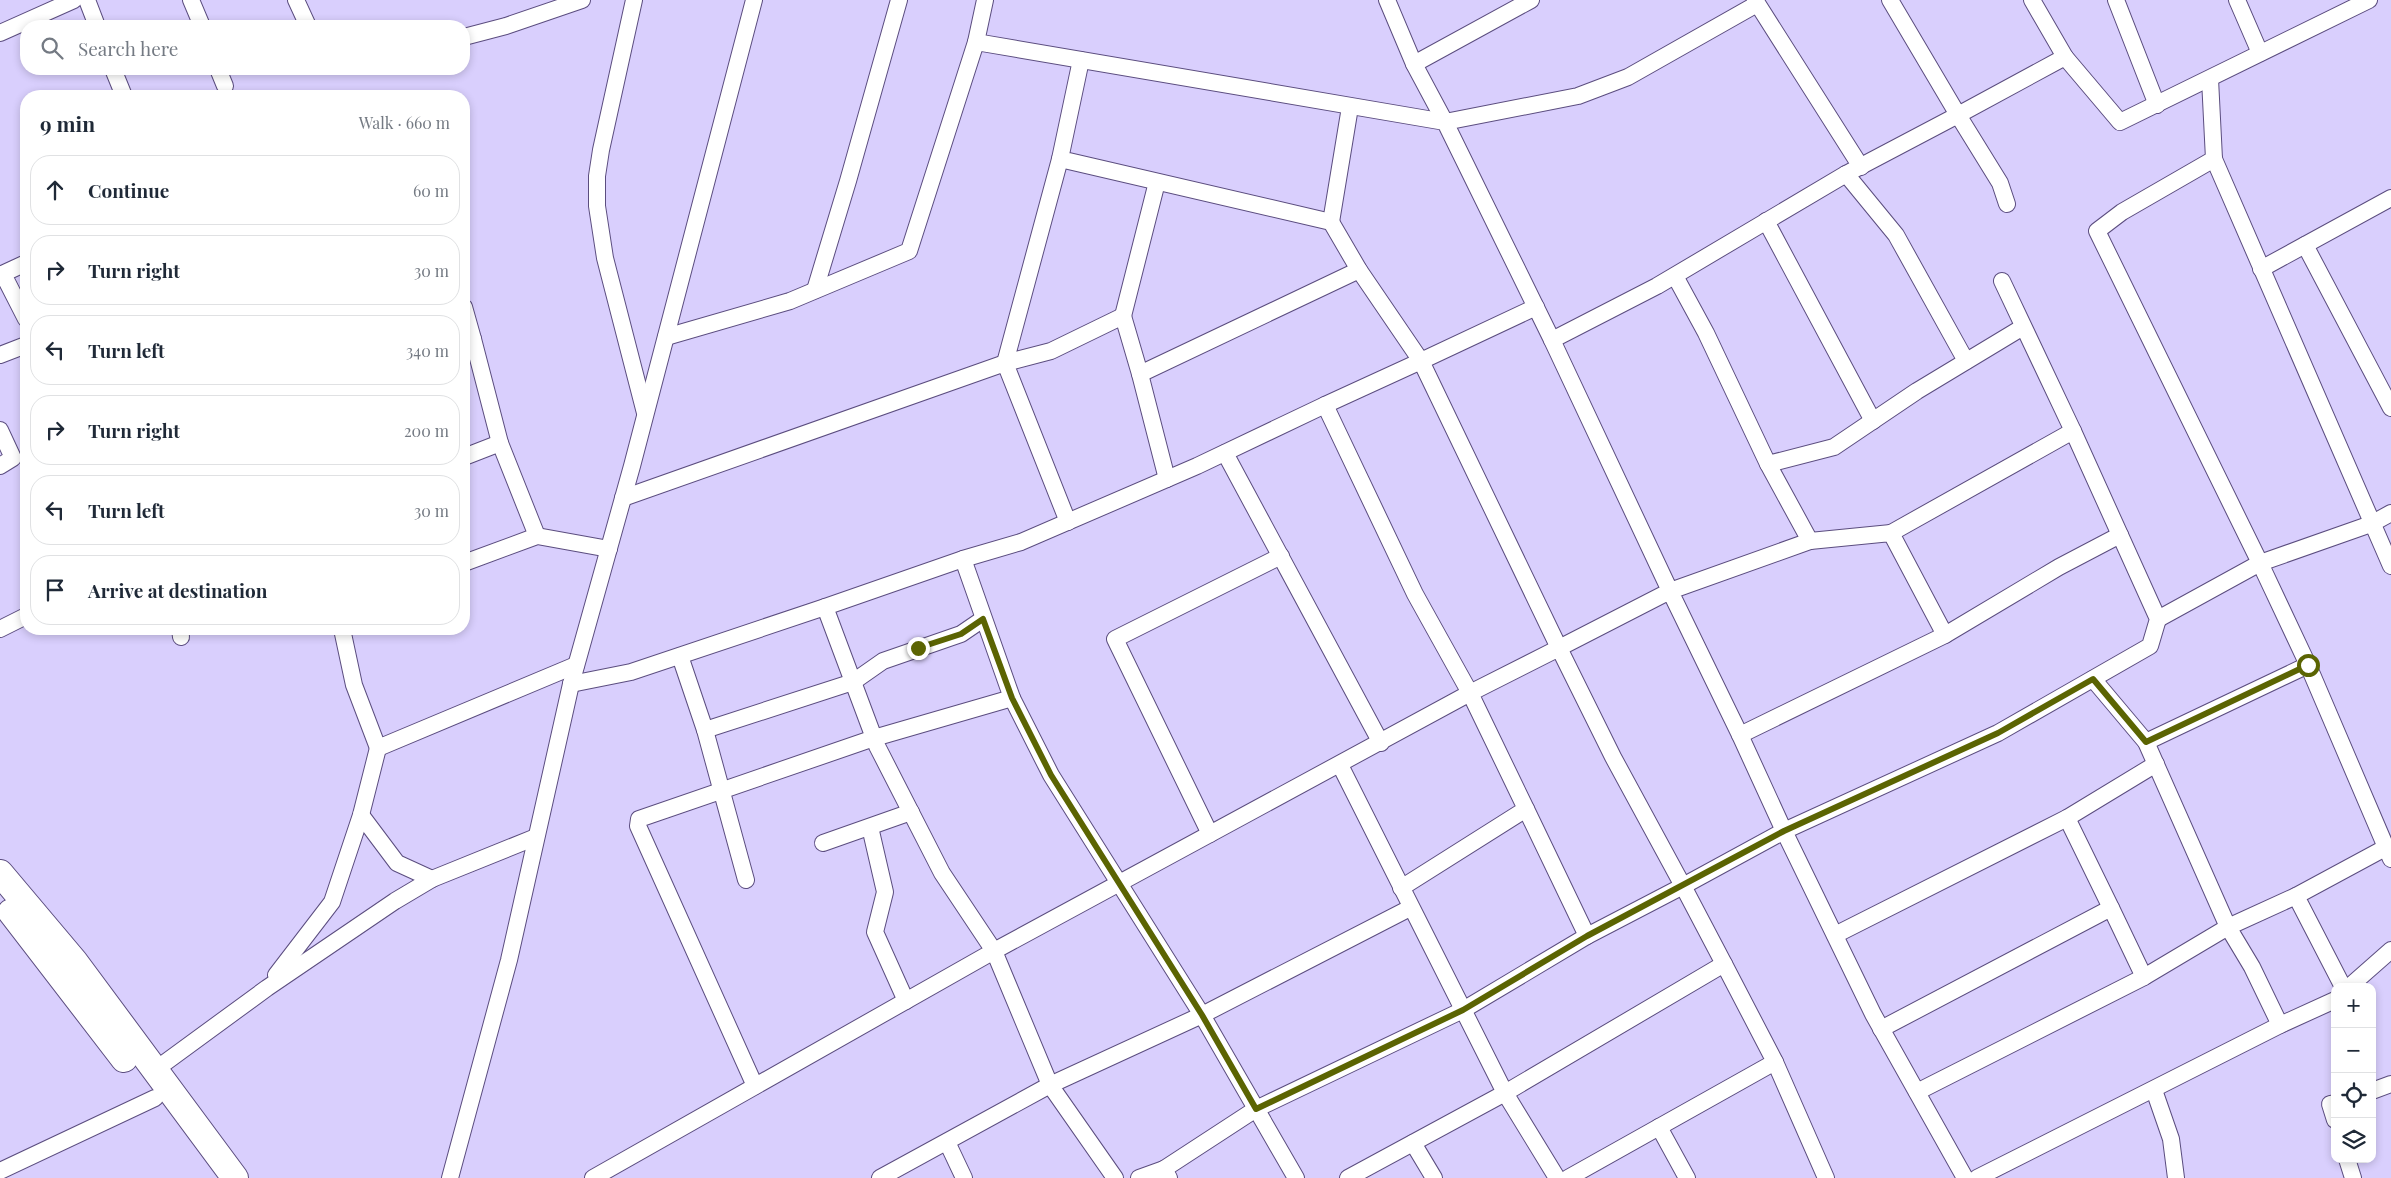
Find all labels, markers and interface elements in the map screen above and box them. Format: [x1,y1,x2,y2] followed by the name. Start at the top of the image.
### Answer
[20,20,470,75] search box
[38,34,66,62] icon: search
[78,35,178,61] text: Search here
[40,109,95,137] text: 9 min
[359,112,450,133] text: Walk · 660 m
[41,176,69,204] icon: ahead
[88,177,169,203] text: Continue
[413,180,449,201] text: 60 m
[41,256,69,284] icon: right
[88,257,180,283] text: Turn right
[414,260,449,281] text: 30 m
[41,336,69,364] icon: left
[88,337,165,363] text: Turn left
[406,340,449,361] text: 340 m
[41,416,69,444] icon: right
[88,417,180,443] text: Turn right
[404,420,449,441] text: 200 m
[41,496,69,524] icon: left
[88,497,165,523] text: Turn left
[414,500,449,521] text: 30 m
[41,576,69,604] icon: arrive
[88,577,268,603] text: Arrive at destination
[907,637,930,660] route end
[2297,654,2320,677] route start
[2331,983,2376,1163] map controls
[2331,983,2376,1028] button: +
[2331,1028,2376,1073] button: −
[2331,1073,2376,1118] button: locate
[2331,1118,2376,1163] button: layers

